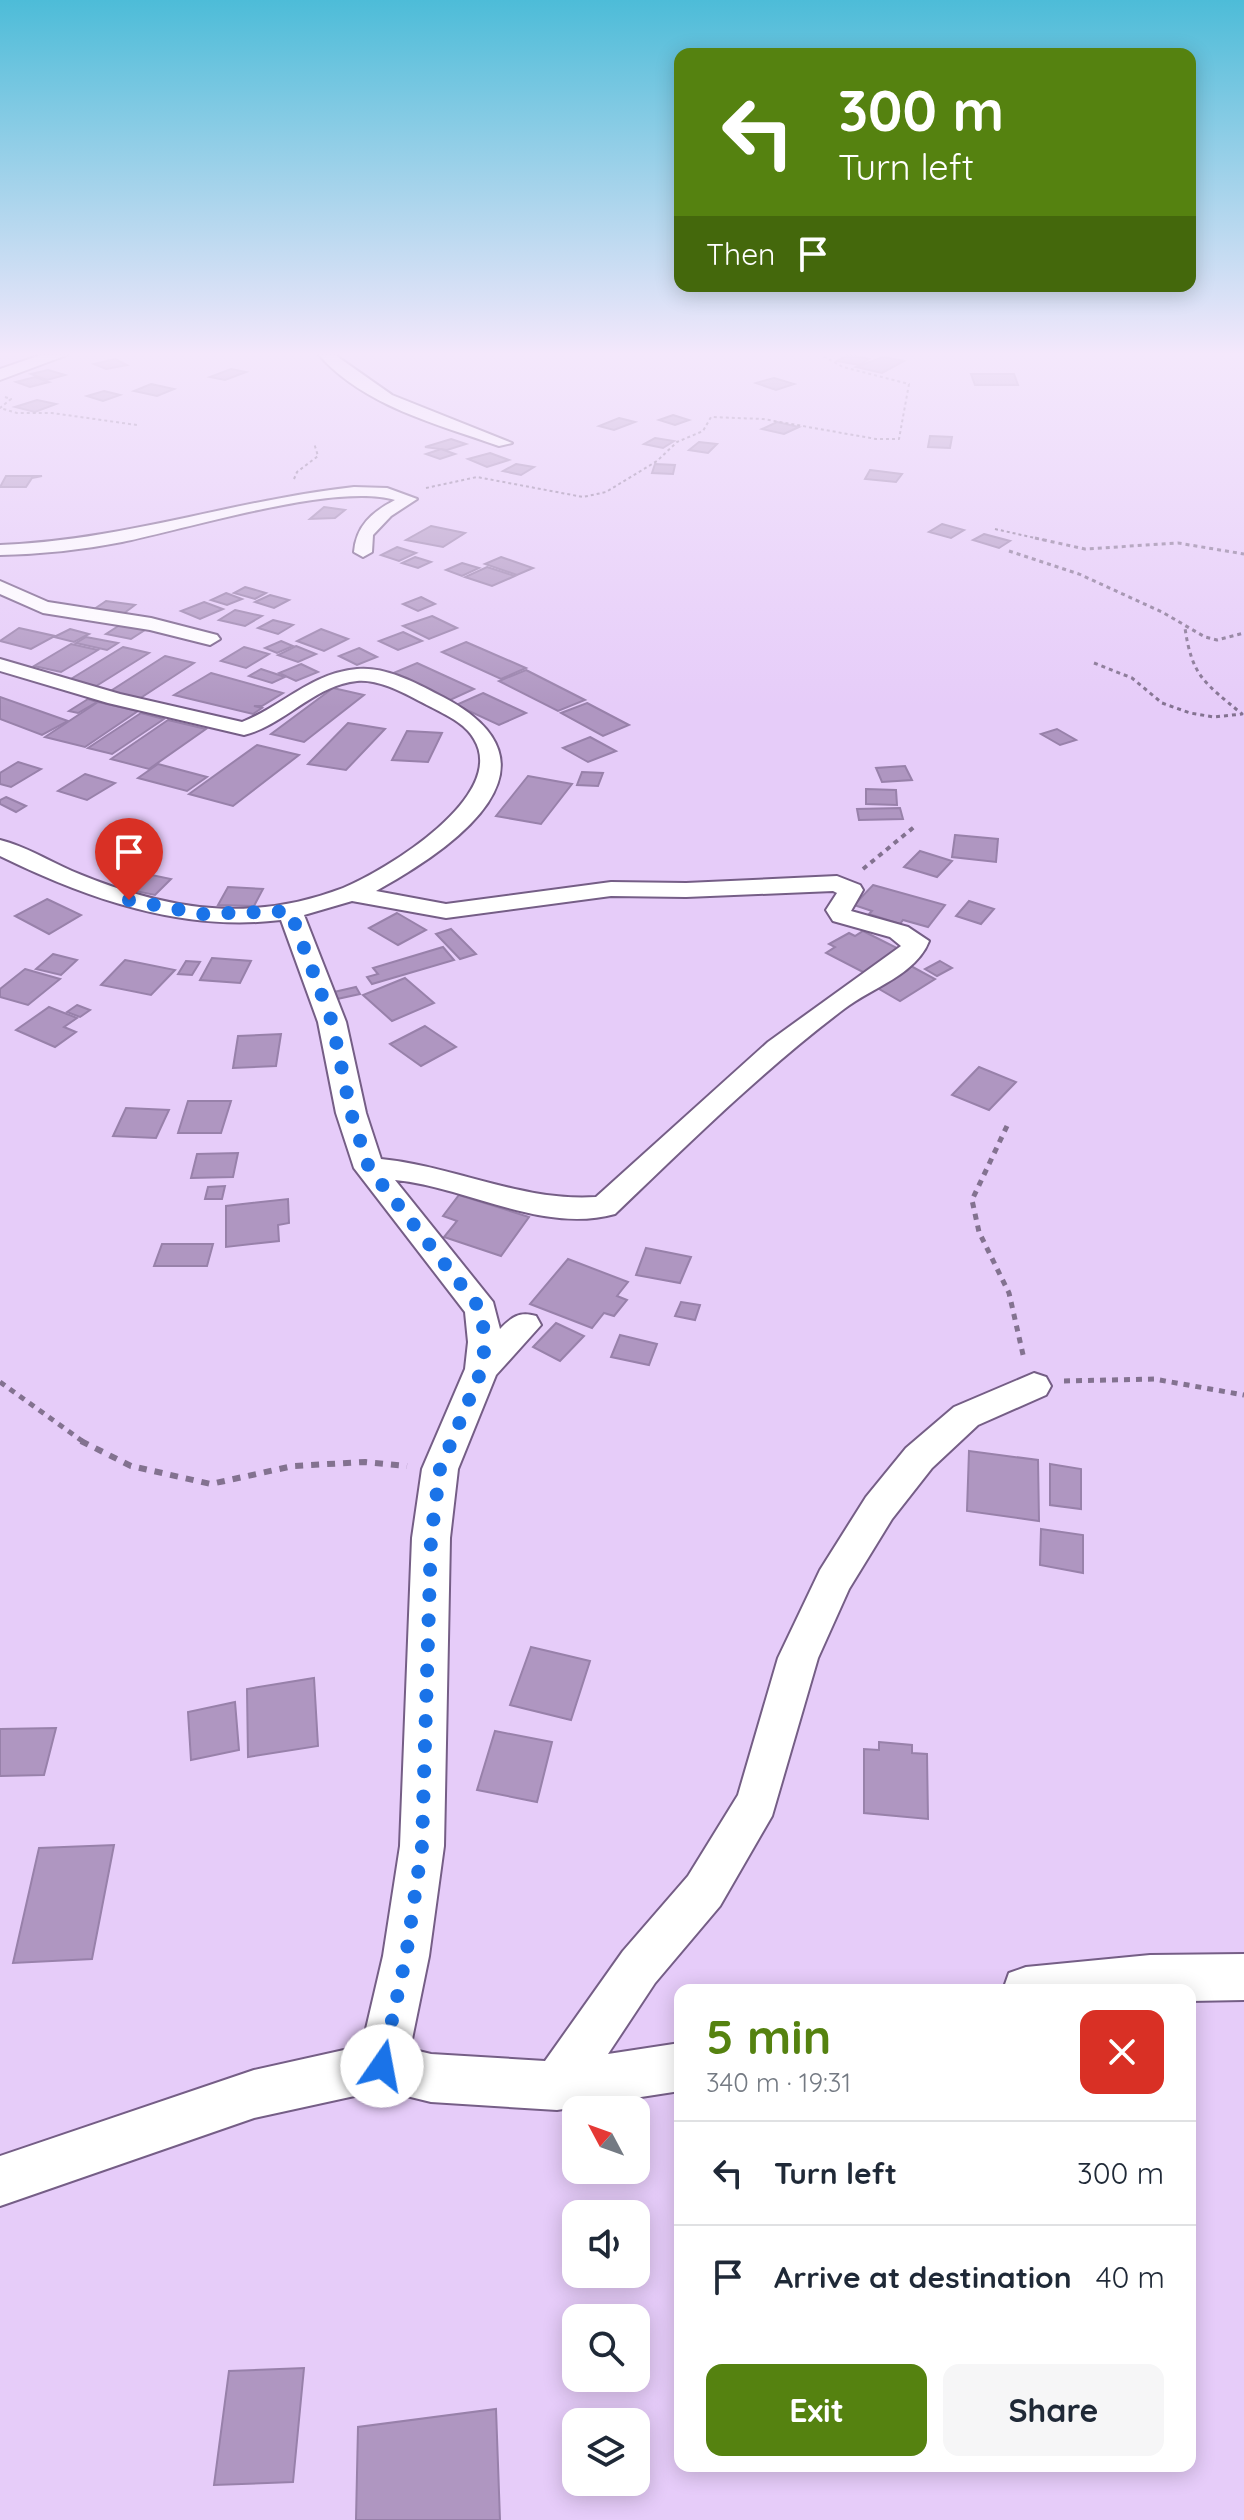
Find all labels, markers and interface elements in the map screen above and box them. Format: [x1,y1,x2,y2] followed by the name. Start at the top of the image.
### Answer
[838,75,1004,145] text: 300 m
[706,80,810,184] icon: left
[838,144,974,189] text: Turn left
[791,232,835,276] icon: arrive
[706,235,775,273] text: Then
[95,818,163,900] pin
[107,830,151,874] icon: arrive
[706,2006,831,2066] text: 5 min
[1080,2010,1164,2094] button: close
[340,2024,424,2108] position arrow
[706,2066,851,2099] text: 340 m · 19:31
[562,2096,650,2184] north arrow
[562,2096,650,2496] map controls
[706,2151,750,2195] icon: left
[774,2154,897,2192] text: Turn left
[1077,2154,1164,2192] text: 300 m
[562,2200,650,2288] button: sound
[706,2255,750,2299] icon: arrive
[774,2258,1072,2296] text: Arrive at destination
[1096,2258,1165,2296] text: 40 m
[562,2304,650,2392] button: search
[706,2364,927,2456] button: Exit
[943,2364,1164,2456] button: Share
[562,2408,650,2496] button: layers

